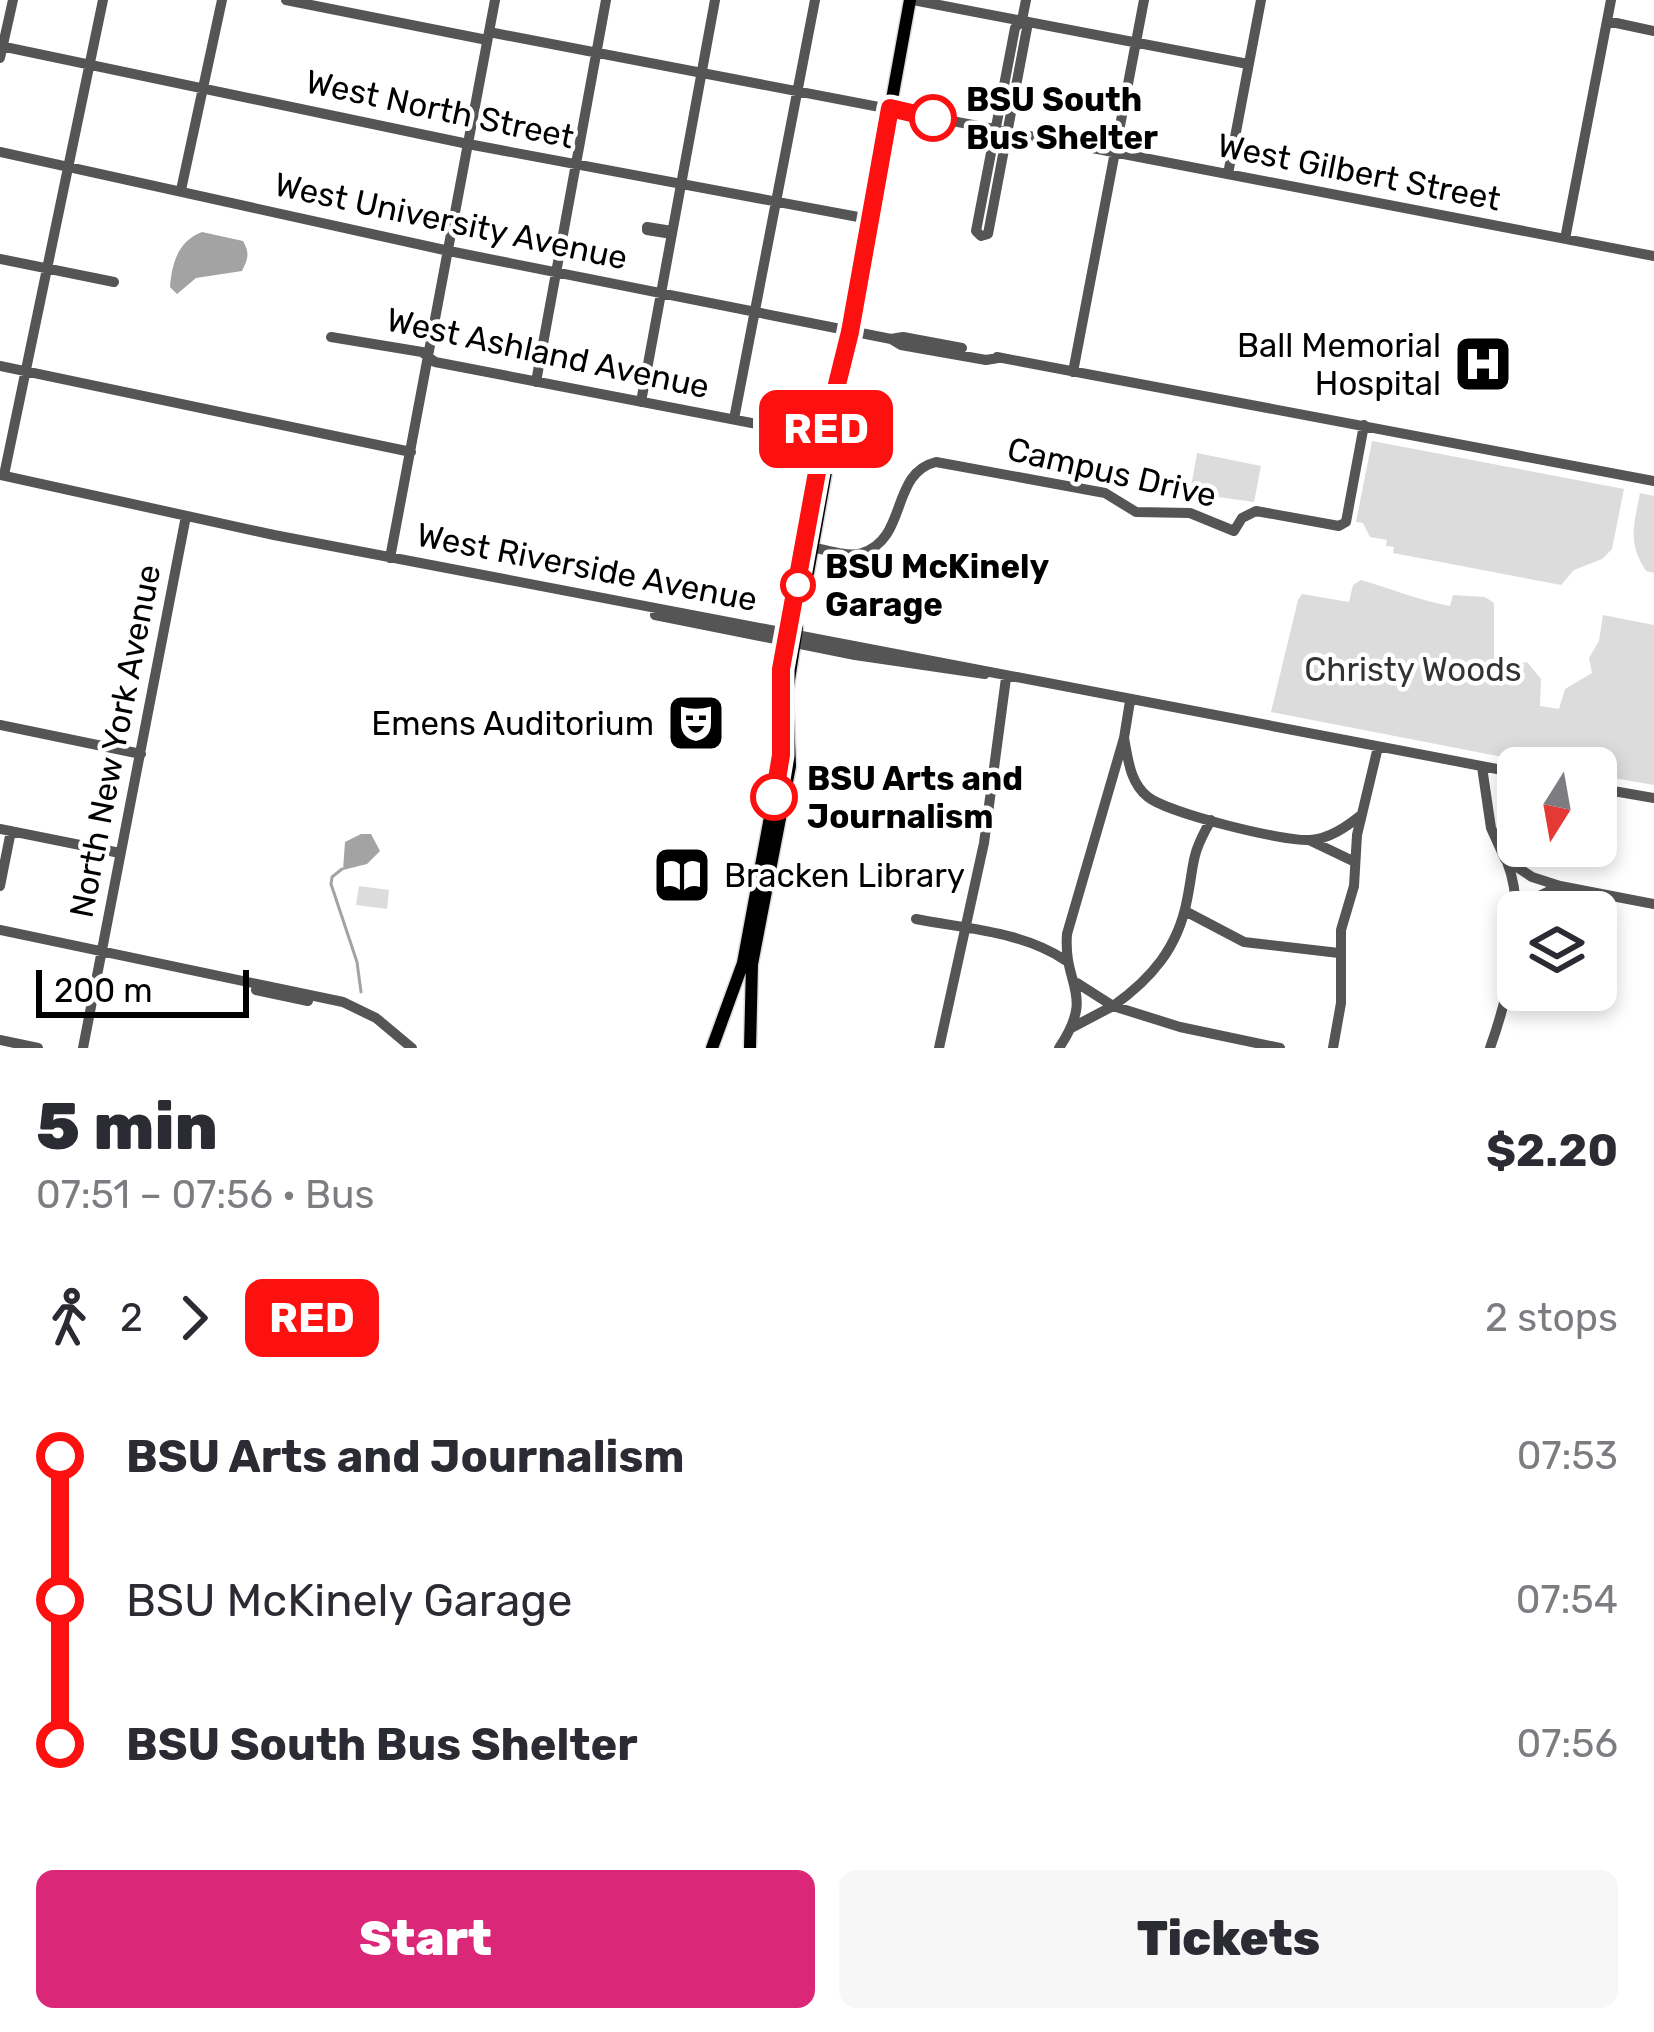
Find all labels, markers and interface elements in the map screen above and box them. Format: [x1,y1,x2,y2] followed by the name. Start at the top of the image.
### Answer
[302,62,578,156] street label: West North Street
[966,80,1158,157] place label: BSU South Bus Shelter
[911,96,955,140] marker: BSU South Bus Shelter
[1214,125,1504,219] street label: West Gilbert Street
[271,165,631,277] street label: West University Avenue
[383,300,713,406] street label: West Ashland Avenue
[1237,326,1441,403] place label: Ball Memorial Hospital
[1452,333,1514,395] hospital icon: Ball Memorial Hospital
[757,390,895,468] line badge: RED
[783,404,869,454] text: RED
[1004,429,1220,515] street label: Campus Drive
[413,515,761,619] street label: West Riverside Avenue
[825,547,1049,624] place label: BSU McKinely Garage
[62,561,168,921] street label: North New York Avenue
[782,569,814,601] marker: BSU McKinely Garage
[1304,650,1522,689] park label: Christy Woods
[665,692,727,754] theatre icon: Emens Auditorium
[371,704,654,743] place label: Emens Auditorium
[1497,747,1617,867] north arrow
[1497,747,1617,1011] map controls
[807,759,1023,836] place label: BSU Arts and Journalism
[752,775,796,819] marker: BSU Arts and Journalism
[651,844,713,906] library icon: Bracken Library
[724,856,965,895] place label: Bracken Library
[1497,891,1617,1011] button: layers
[36,964,249,1017] scale bar
[54,971,153,1010] text: 200 m
[36,1087,218,1166] text: 5 min
[1486,1124,1618,1177] text: $2.20
[36,1172,374,1218] text: 07:51 – 07:56 · Bus
[36,1285,102,1351] icon: walk
[161,1285,227,1351] icon: forward
[269,1293,355,1343] text: RED
[120,1295,143,1341] text: 2
[1485,1295,1618,1341] text: 2 stops
[126,1430,685,1483] text: BSU Arts and Journalism
[1517,1433,1618,1479] text: 07:53
[126,1574,572,1627] text: BSU McKinely Garage
[1516,1577,1618,1623] text: 07:54
[126,1718,638,1771] text: BSU South Bus Shelter
[1517,1721,1618,1767] text: 07:56
[36,1870,815,2008] button: Start
[839,1870,1618,2008] button: Tickets

